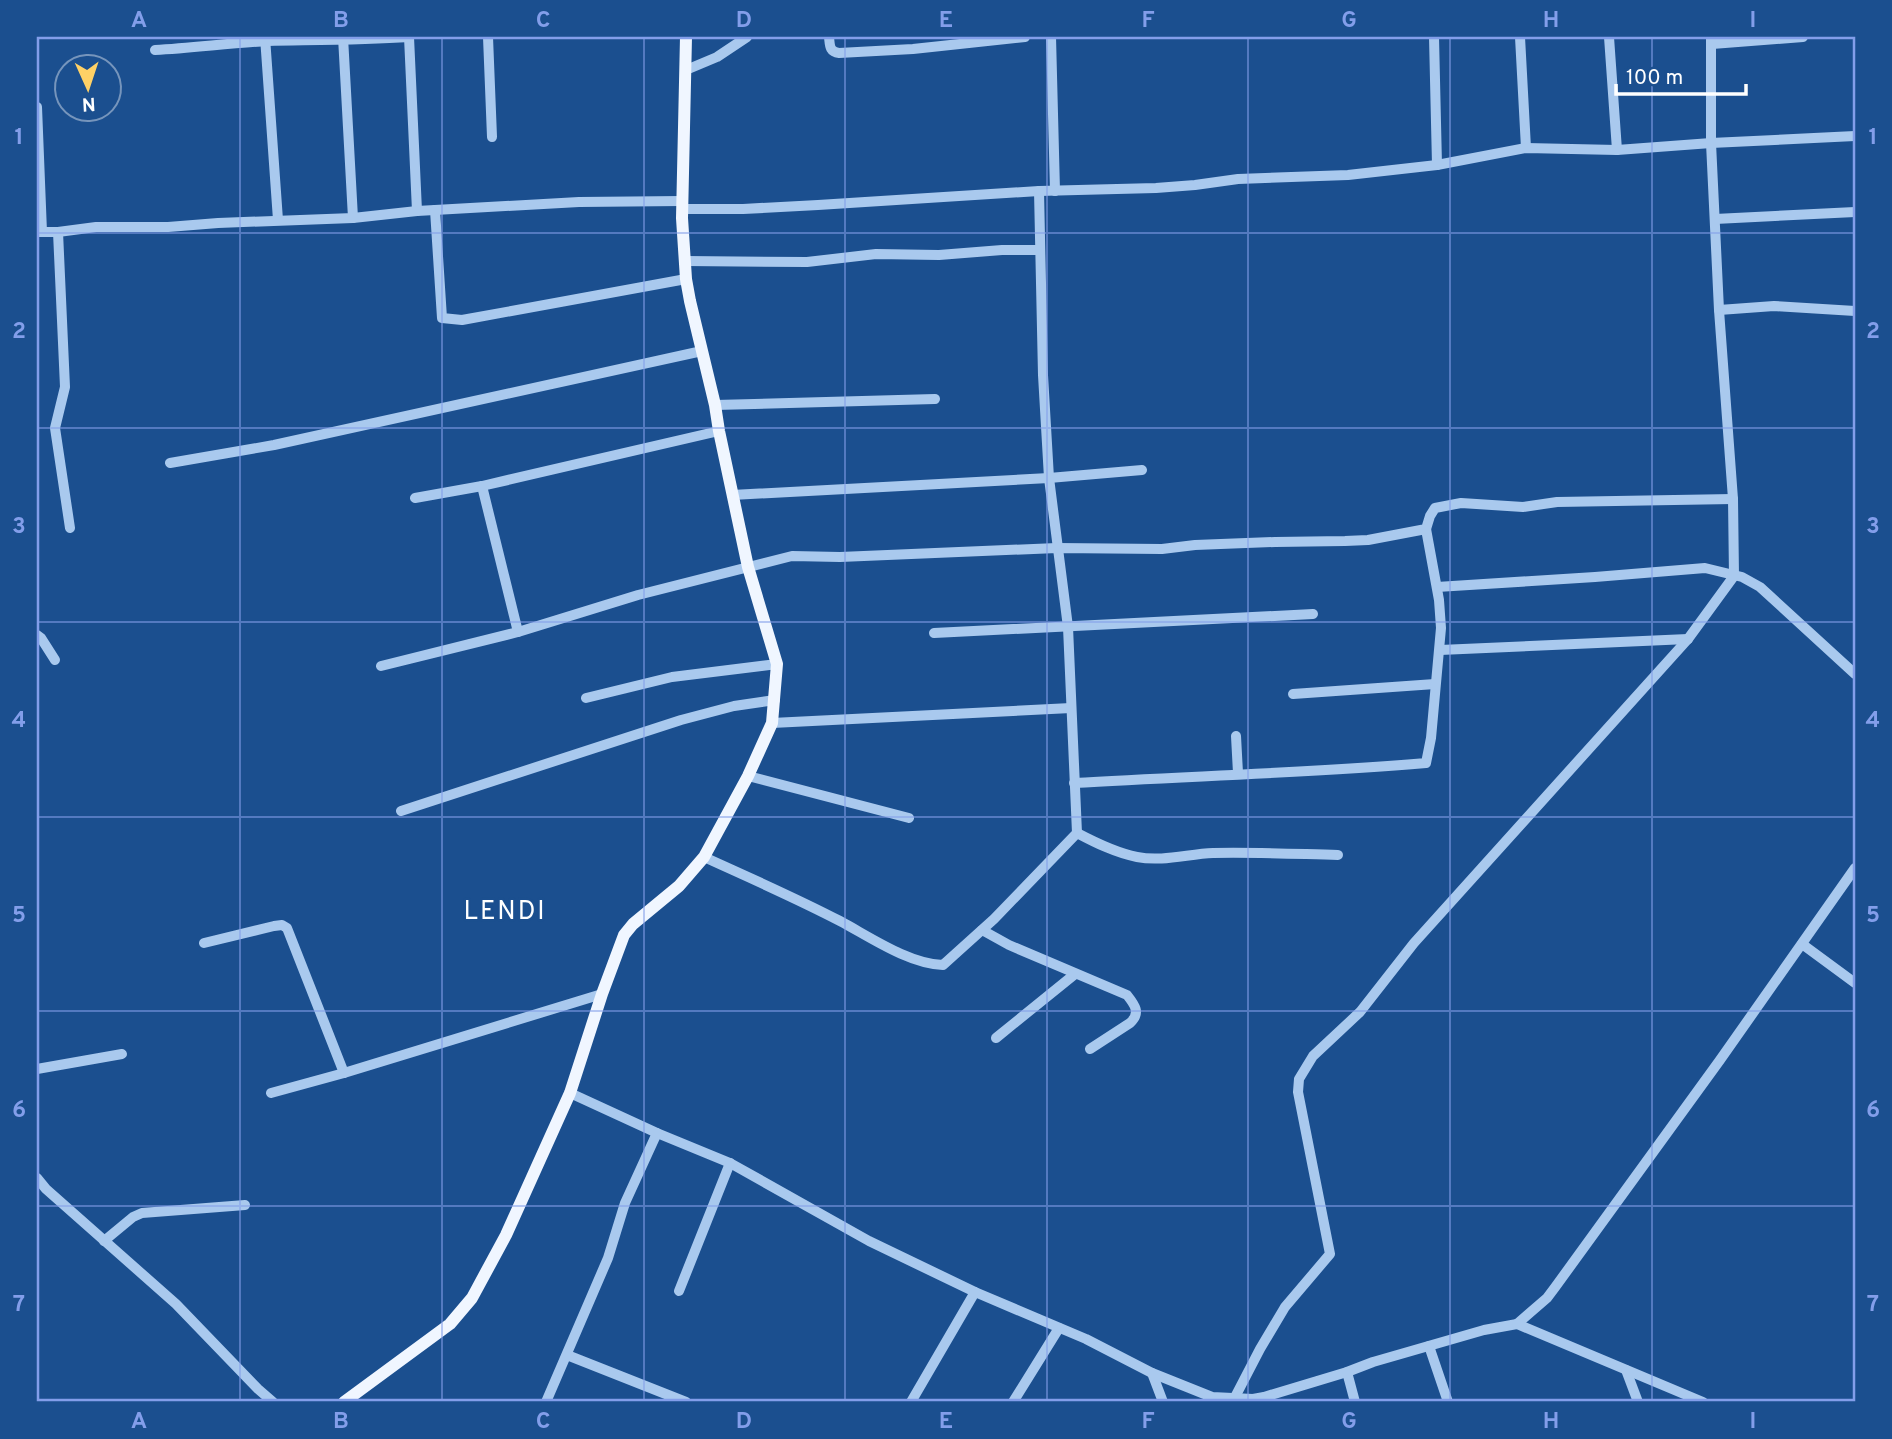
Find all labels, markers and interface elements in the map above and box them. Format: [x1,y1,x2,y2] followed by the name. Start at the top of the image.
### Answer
[131,7,147,36] text: A
[333,7,349,36] text: B
[536,7,550,36] text: C
[736,7,752,36] text: D
[939,7,953,36] text: E
[1141,7,1155,36] text: F
[1341,7,1357,36] text: G
[1543,7,1559,36] text: H
[1750,7,1756,36] text: I
[52,52,122,122] north arrow
[1616,52,1745,96] scale bar
[1626,65,1683,92] text: 100 m
[81,91,96,115] text: N
[14,124,24,153] text: 1
[1868,124,1878,153] text: 1
[12,318,26,347] text: 2
[1866,318,1880,347] text: 2
[12,513,26,542] text: 3
[1866,513,1880,542] text: 3
[12,707,26,736] text: 4
[1866,707,1880,736] text: 4
[463,896,547,929] district label: LENDI
[12,902,26,931] text: 5
[1866,902,1880,931] text: 5
[12,1097,26,1126] text: 6
[1866,1097,1880,1126] text: 6
[13,1291,25,1320] text: 7
[1867,1291,1879,1320] text: 7
[131,1408,147,1437] text: A
[333,1408,349,1437] text: B
[536,1408,550,1437] text: C
[736,1408,752,1437] text: D
[939,1408,953,1437] text: E
[1141,1408,1155,1437] text: F
[1341,1408,1357,1437] text: G
[1543,1408,1559,1437] text: H
[1750,1408,1756,1437] text: I

